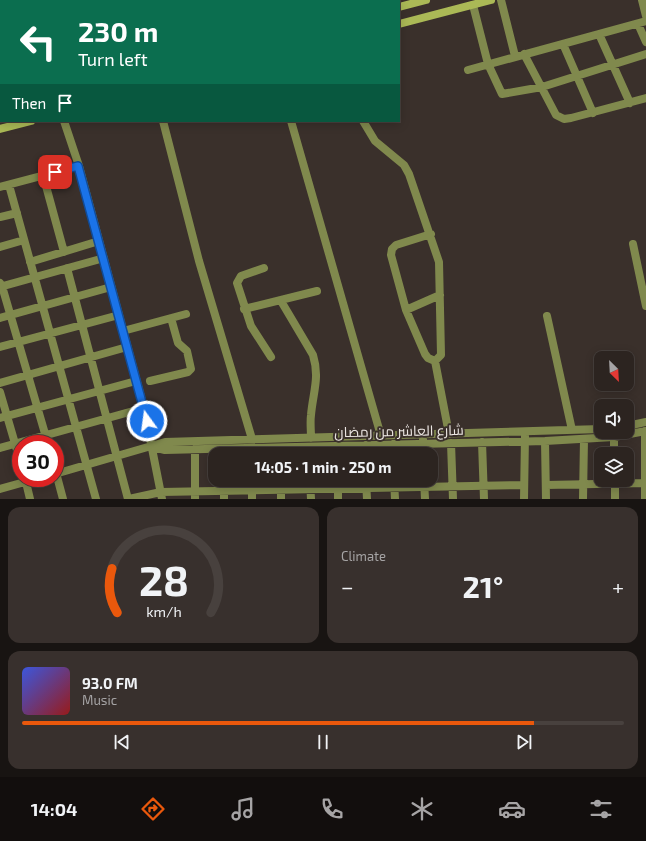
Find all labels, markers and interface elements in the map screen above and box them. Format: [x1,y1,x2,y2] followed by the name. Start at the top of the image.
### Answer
[78,14,159,48] text: 230 m
[12,16,64,68] icon: left
[78,48,148,70] text: Turn left
[54,92,76,114] icon: arrive
[12,94,46,112] text: Then
[38,155,72,189] pin
[44,161,66,183] icon: arrive
[594,351,634,391] north arrow
[594,351,634,487] map controls
[594,399,634,439] button: sound
[126,400,168,442] position arrow
[334,421,464,441] street label: شارع العاشر من رمضان
[12,435,64,487] speed limit sign: 30
[594,447,634,487] button: layers
[254,458,392,476] text: 14:05 · 1 min · 250 m
[341,548,386,564] text: Climate
[138,554,189,604] text: 28
[463,568,503,604] text: 21°
[341,573,354,599] text: −
[612,573,624,599] text: +
[146,603,181,620] text: km/h
[82,674,138,692] text: 93.0 FM
[82,692,117,708] text: Music
[111,731,133,753] icon: previous
[312,731,334,753] icon: pause
[513,731,535,753] icon: next
[139,795,167,823] icon: directions
[229,795,257,823] icon: music
[318,795,346,823] icon: phone
[408,795,436,823] icon: climate
[498,795,526,823] icon: car
[587,795,615,823] icon: filters
[31,798,78,820] text: 14:04

